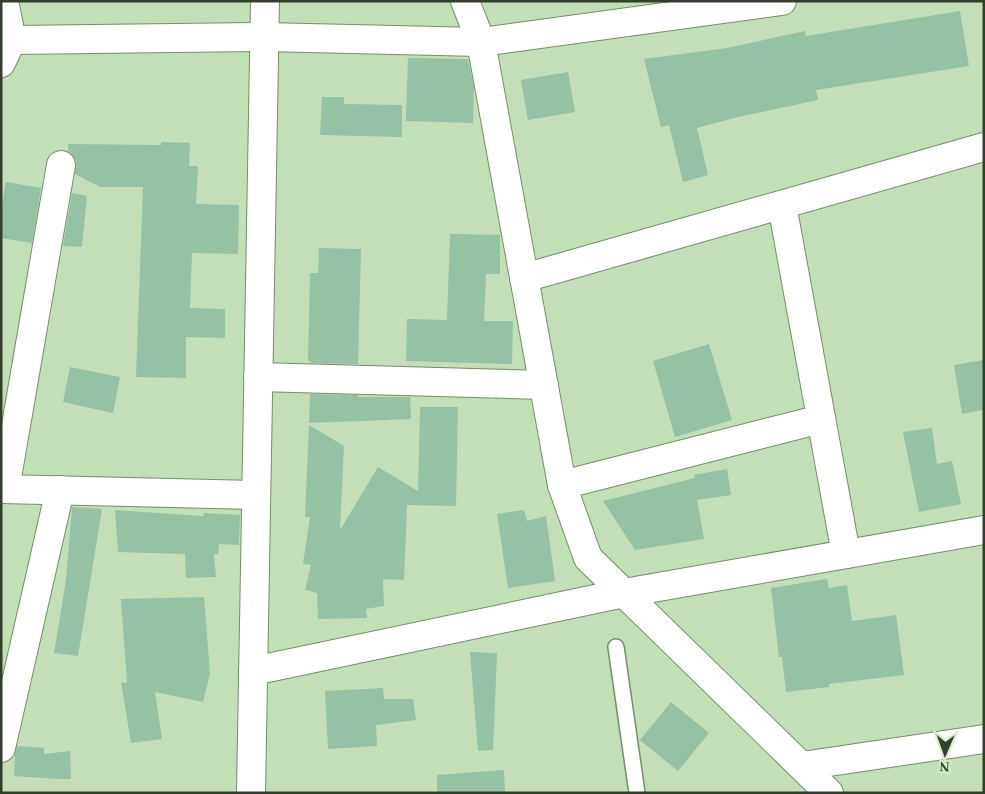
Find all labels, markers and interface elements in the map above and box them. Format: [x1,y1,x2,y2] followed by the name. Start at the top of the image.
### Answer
[920,729,970,779] north arrow
[939,759,950,774] text: N

